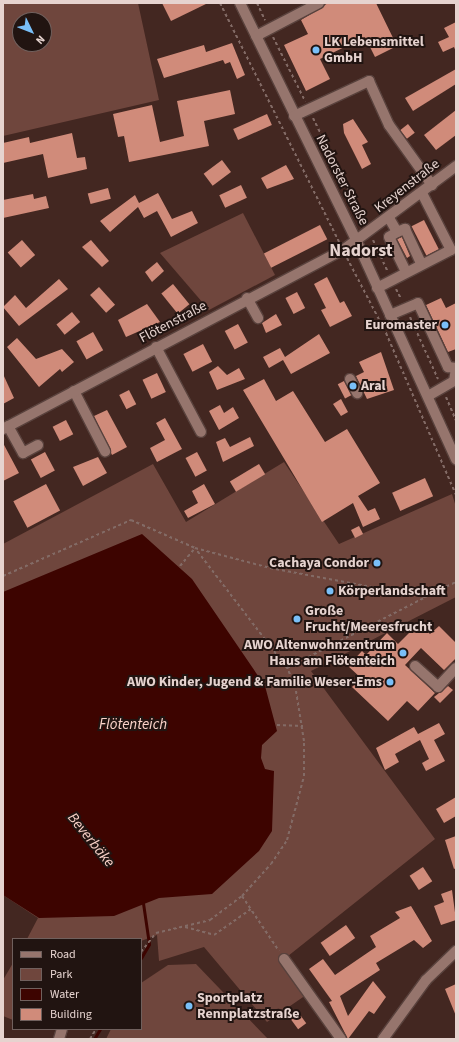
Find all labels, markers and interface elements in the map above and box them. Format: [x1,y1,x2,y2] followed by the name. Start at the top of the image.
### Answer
[12,12,52,52] north arrow
[32,32,48,48] text: N
[324,34,424,66] place label: LK Lebensmittel GmbH
[311,45,321,55] marker: LK Lebensmittel GmbH
[312,132,372,228] street label: Nadorster Straße
[371,155,443,217] street label: Kreyenstraße
[329,240,393,262] district label: Nadorst
[136,297,210,347] street label: Flötenstraße
[365,317,437,333] place label: Euromaster
[440,320,450,330] marker: Euromaster
[361,378,386,394] place label: Aral
[348,381,358,391] marker: Aral
[269,555,369,571] place label: Cachaya Condor
[372,558,382,568] marker: Cachaya Condor
[338,583,446,599] place label: Körperlandschaft
[325,586,335,596] marker: Körperlandschaft
[305,603,432,636] place label: Große Frucht/Meeresfrucht
[292,614,302,624] marker: Große Frucht/Meeresfrucht
[244,637,395,670] place label: AWO Altenwohnzentrum Haus am Flötenteich
[398,648,408,658] marker: AWO Altenwohnzentrum Haus am Flötenteich
[127,674,382,690] place label: AWO Kinder, Jugend & Familie Weser-Ems
[385,677,395,687] marker: AWO Kinder, Jugend & Familie Weser-Ems
[99,716,167,734] water label: Flötenteich
[64,809,118,871] water label: Beverbäke
[12,938,142,1030] legend
[50,946,76,963] text: Road
[50,966,72,983] text: Park
[50,986,79,1003] text: Water
[197,990,300,1022] place label: Sportplatz Rennplatzstraße
[184,1001,194,1011] marker: Sportplatz Rennplatzstraße
[50,1006,92,1023] text: Building

